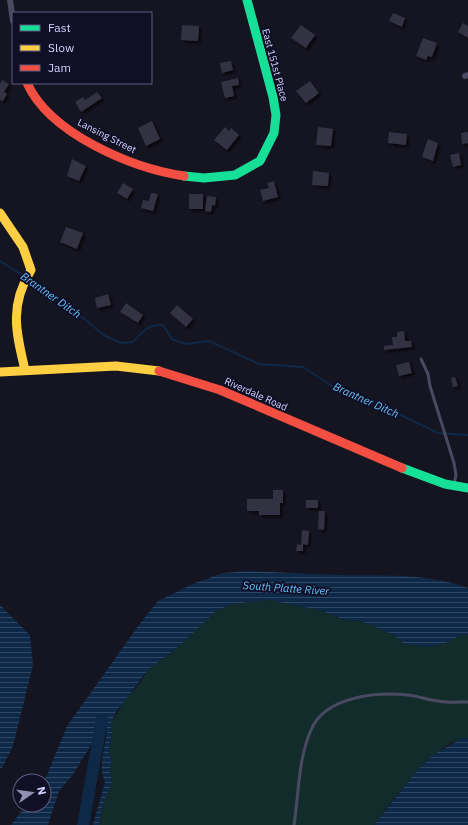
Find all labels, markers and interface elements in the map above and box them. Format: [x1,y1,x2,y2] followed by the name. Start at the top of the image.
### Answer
[12,12,152,84] legend
[48,20,71,35] text: Fast
[259,27,291,103] street label: East 151st Place
[48,40,74,55] text: Slow
[48,60,71,75] text: Jam
[75,116,139,157] street label: Lansing Street
[18,269,84,321] water label: Brantner Ditch
[223,374,289,414] street label: Riverdale Road
[331,379,401,421] water label: Brantner Ditch
[242,578,331,598] water label: South Platte River
[12,773,52,813] north arrow
[34,785,49,796] text: N

